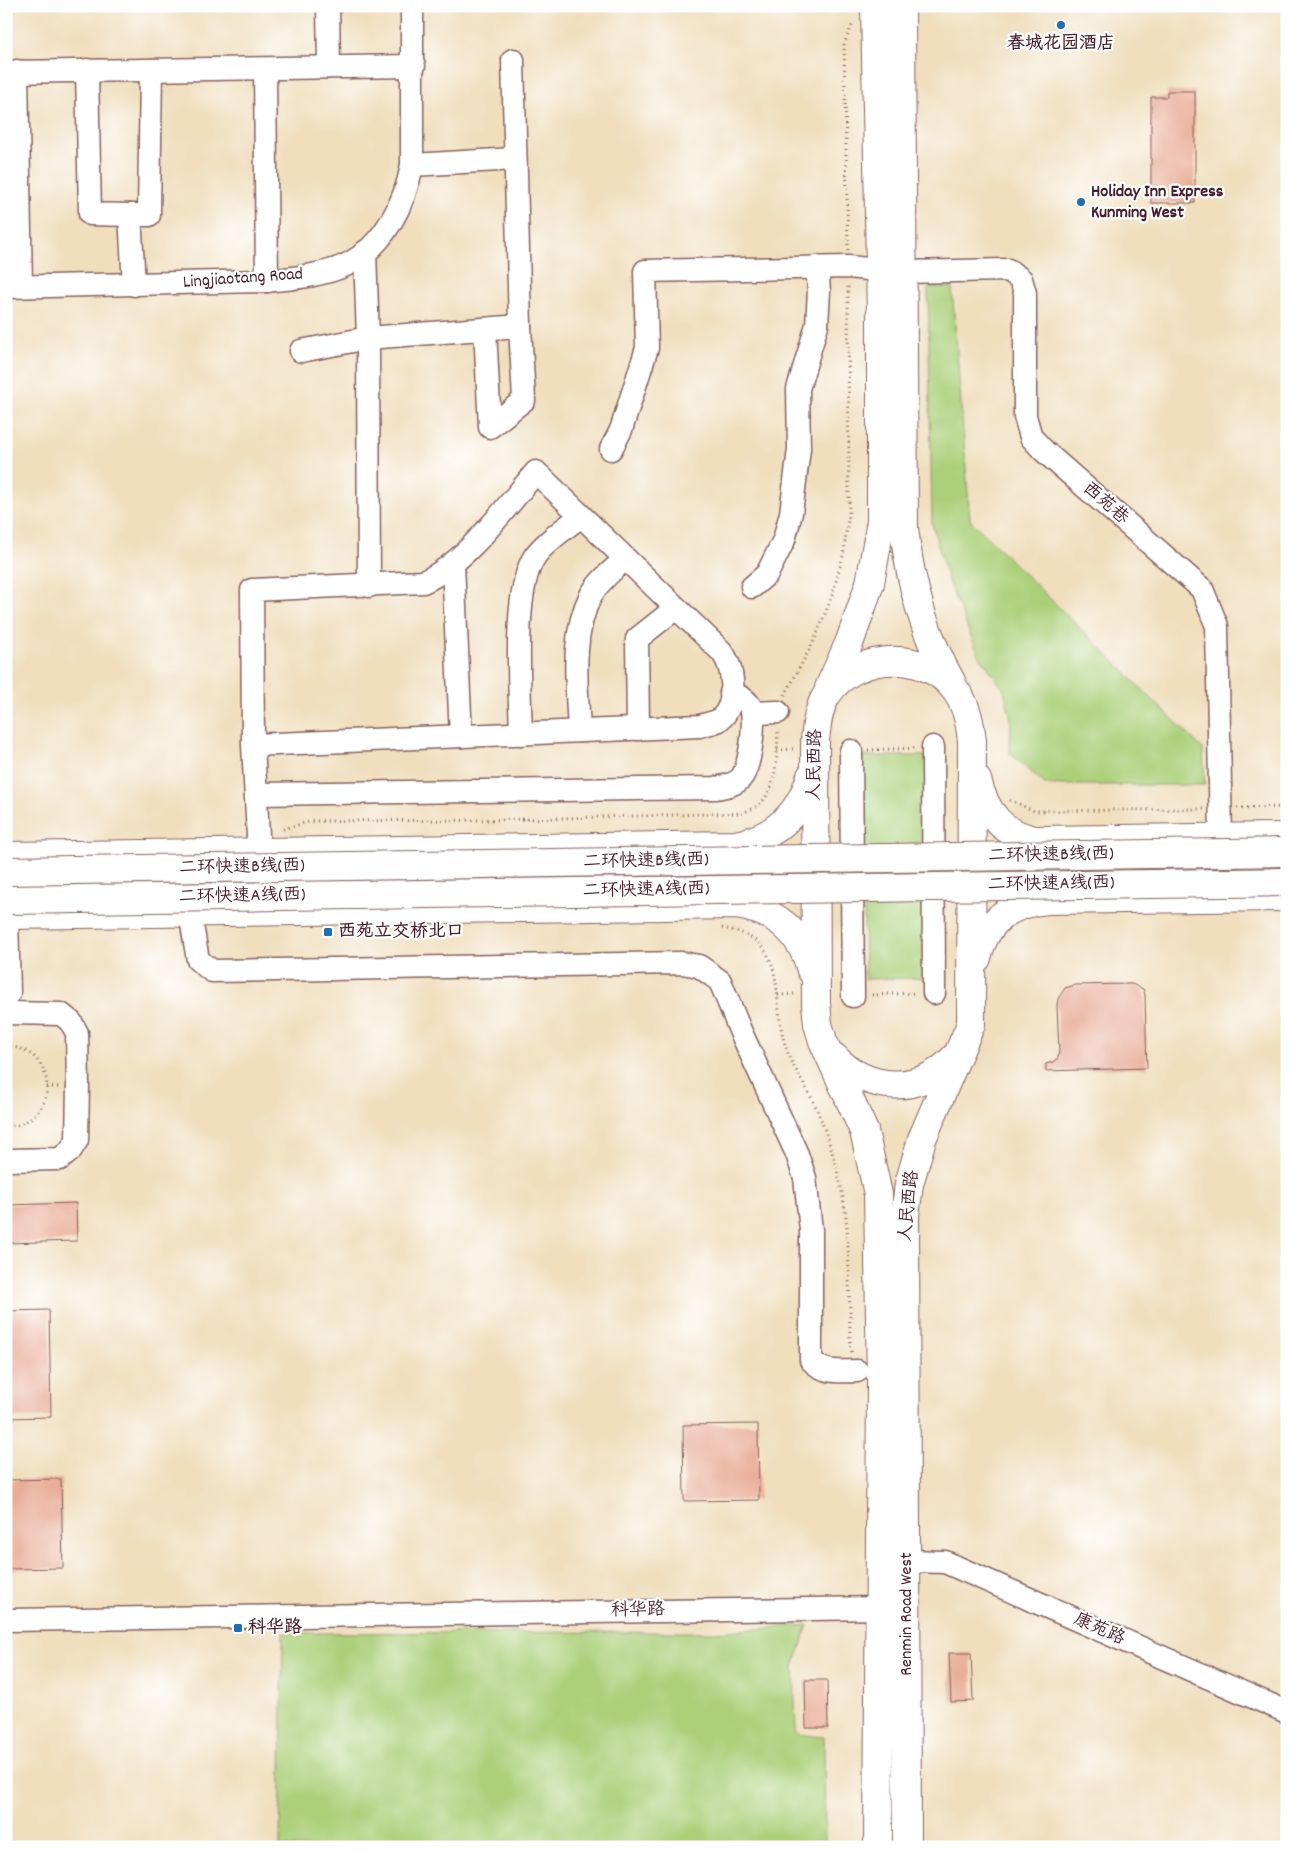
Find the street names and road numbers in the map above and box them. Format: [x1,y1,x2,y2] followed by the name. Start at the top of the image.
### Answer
[182,262,304,296] street label: Lingjiaotang Road
[1076,477,1134,531] street label: 西苑巷
[803,729,829,801] street label: 人民西路
[988,842,1114,870] street label: 二环快速B线(西)
[583,848,709,876] street label: 二环快速B线(西)
[179,854,305,882] street label: 二环快速B线(西)
[987,871,1115,899] street label: 二环快速A线(西)
[582,877,710,905] street label: 二环快速A线(西)
[178,883,306,911] street label: 二环快速A线(西)
[894,1169,926,1243] street label: 人民西路
[895,1552,920,1676] street label: Renmin Road West
[611,1598,665,1624] street label: 科华路
[1069,1608,1129,1652] street label: 康苑路

